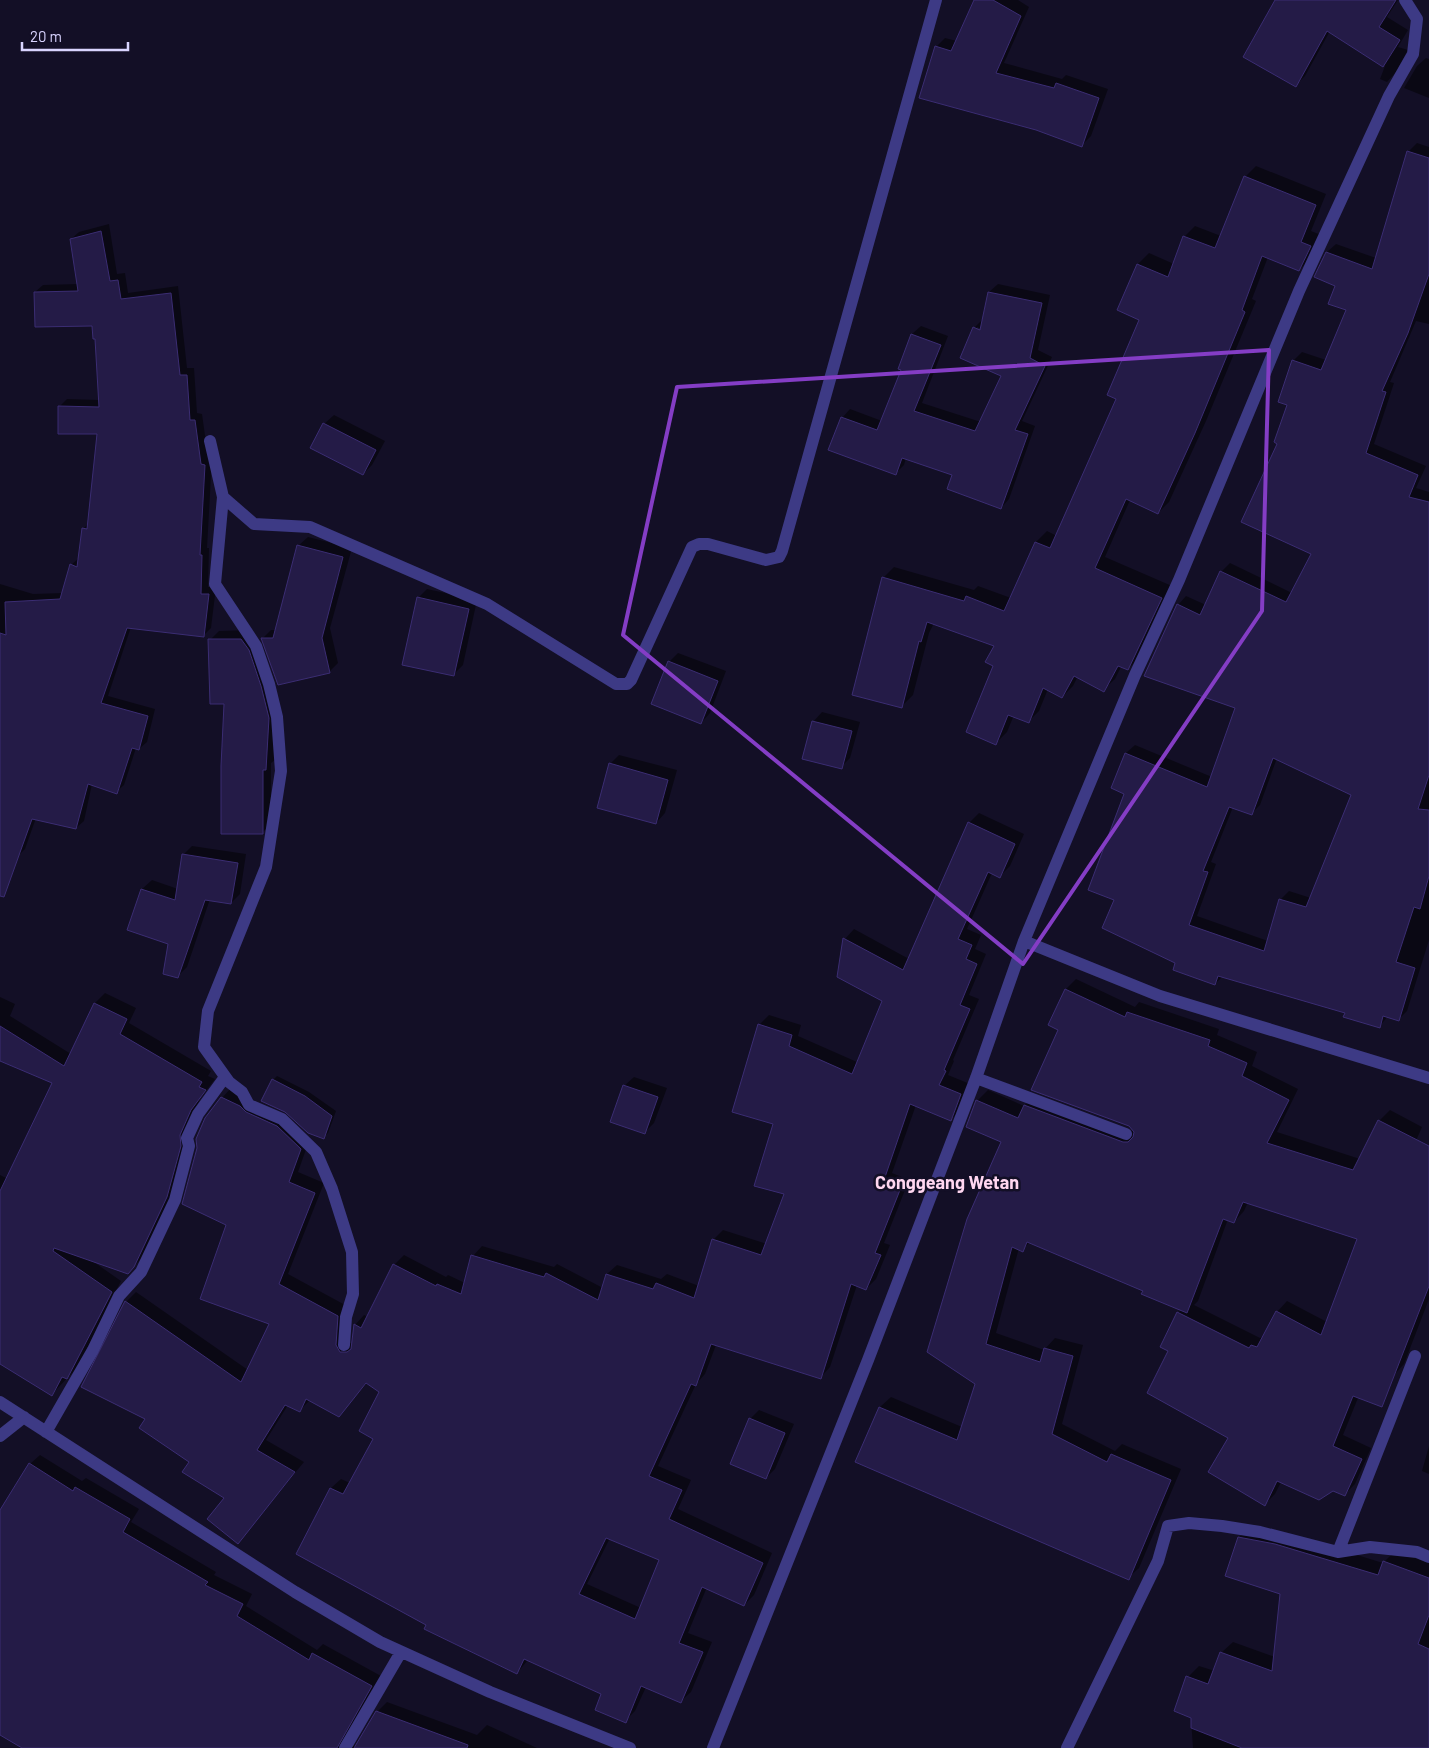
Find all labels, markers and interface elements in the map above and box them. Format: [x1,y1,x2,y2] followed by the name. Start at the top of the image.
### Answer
[22,20,129,52] scale bar
[30,27,62,45] text: 20 m
[875,1171,1019,1193] district label: Conggeang Wetan

